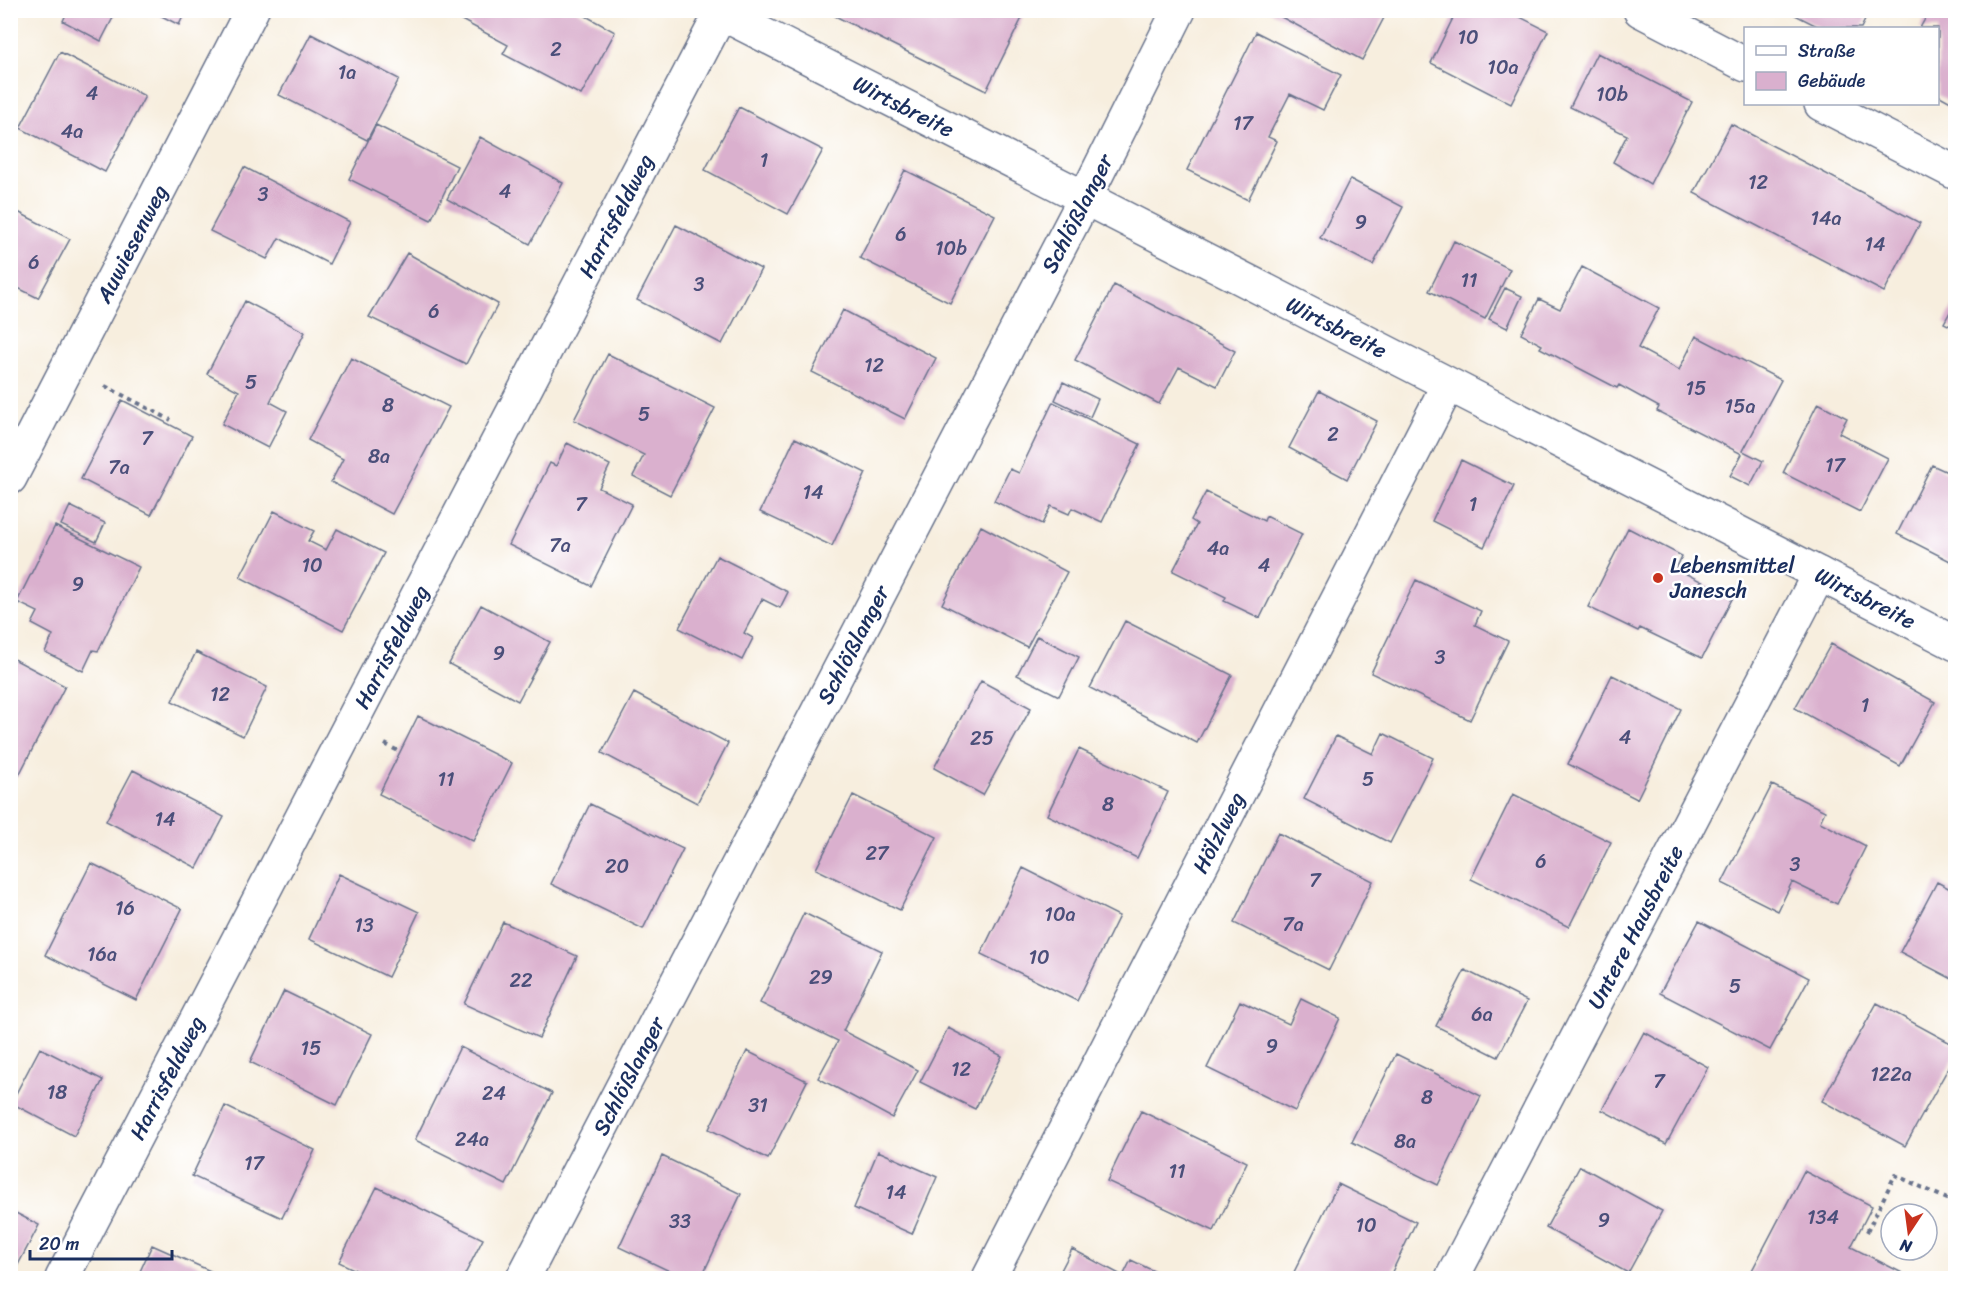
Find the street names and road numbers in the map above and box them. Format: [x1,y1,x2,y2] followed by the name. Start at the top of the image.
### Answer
[846,64,961,149] street label: Wirtsbreite
[1030,145,1125,280] street label: Schlößlanger
[567,147,665,285] street label: Harrisfeldweg
[84,177,179,311] street label: Auwiesenweg
[1279,285,1394,370] street label: Wirtsbreite
[1808,556,1923,640] street label: Wirtsbreite
[806,577,901,711] street label: Schlößlanger
[343,578,440,716] street label: Harrisfeldweg
[1181,785,1256,880] street label: Hölzlweg
[1576,838,1695,1016] street label: Untere Hausbreite
[581,1008,677,1142] street label: Schlößlanger
[118,1009,215,1147] street label: Harrisfeldweg

